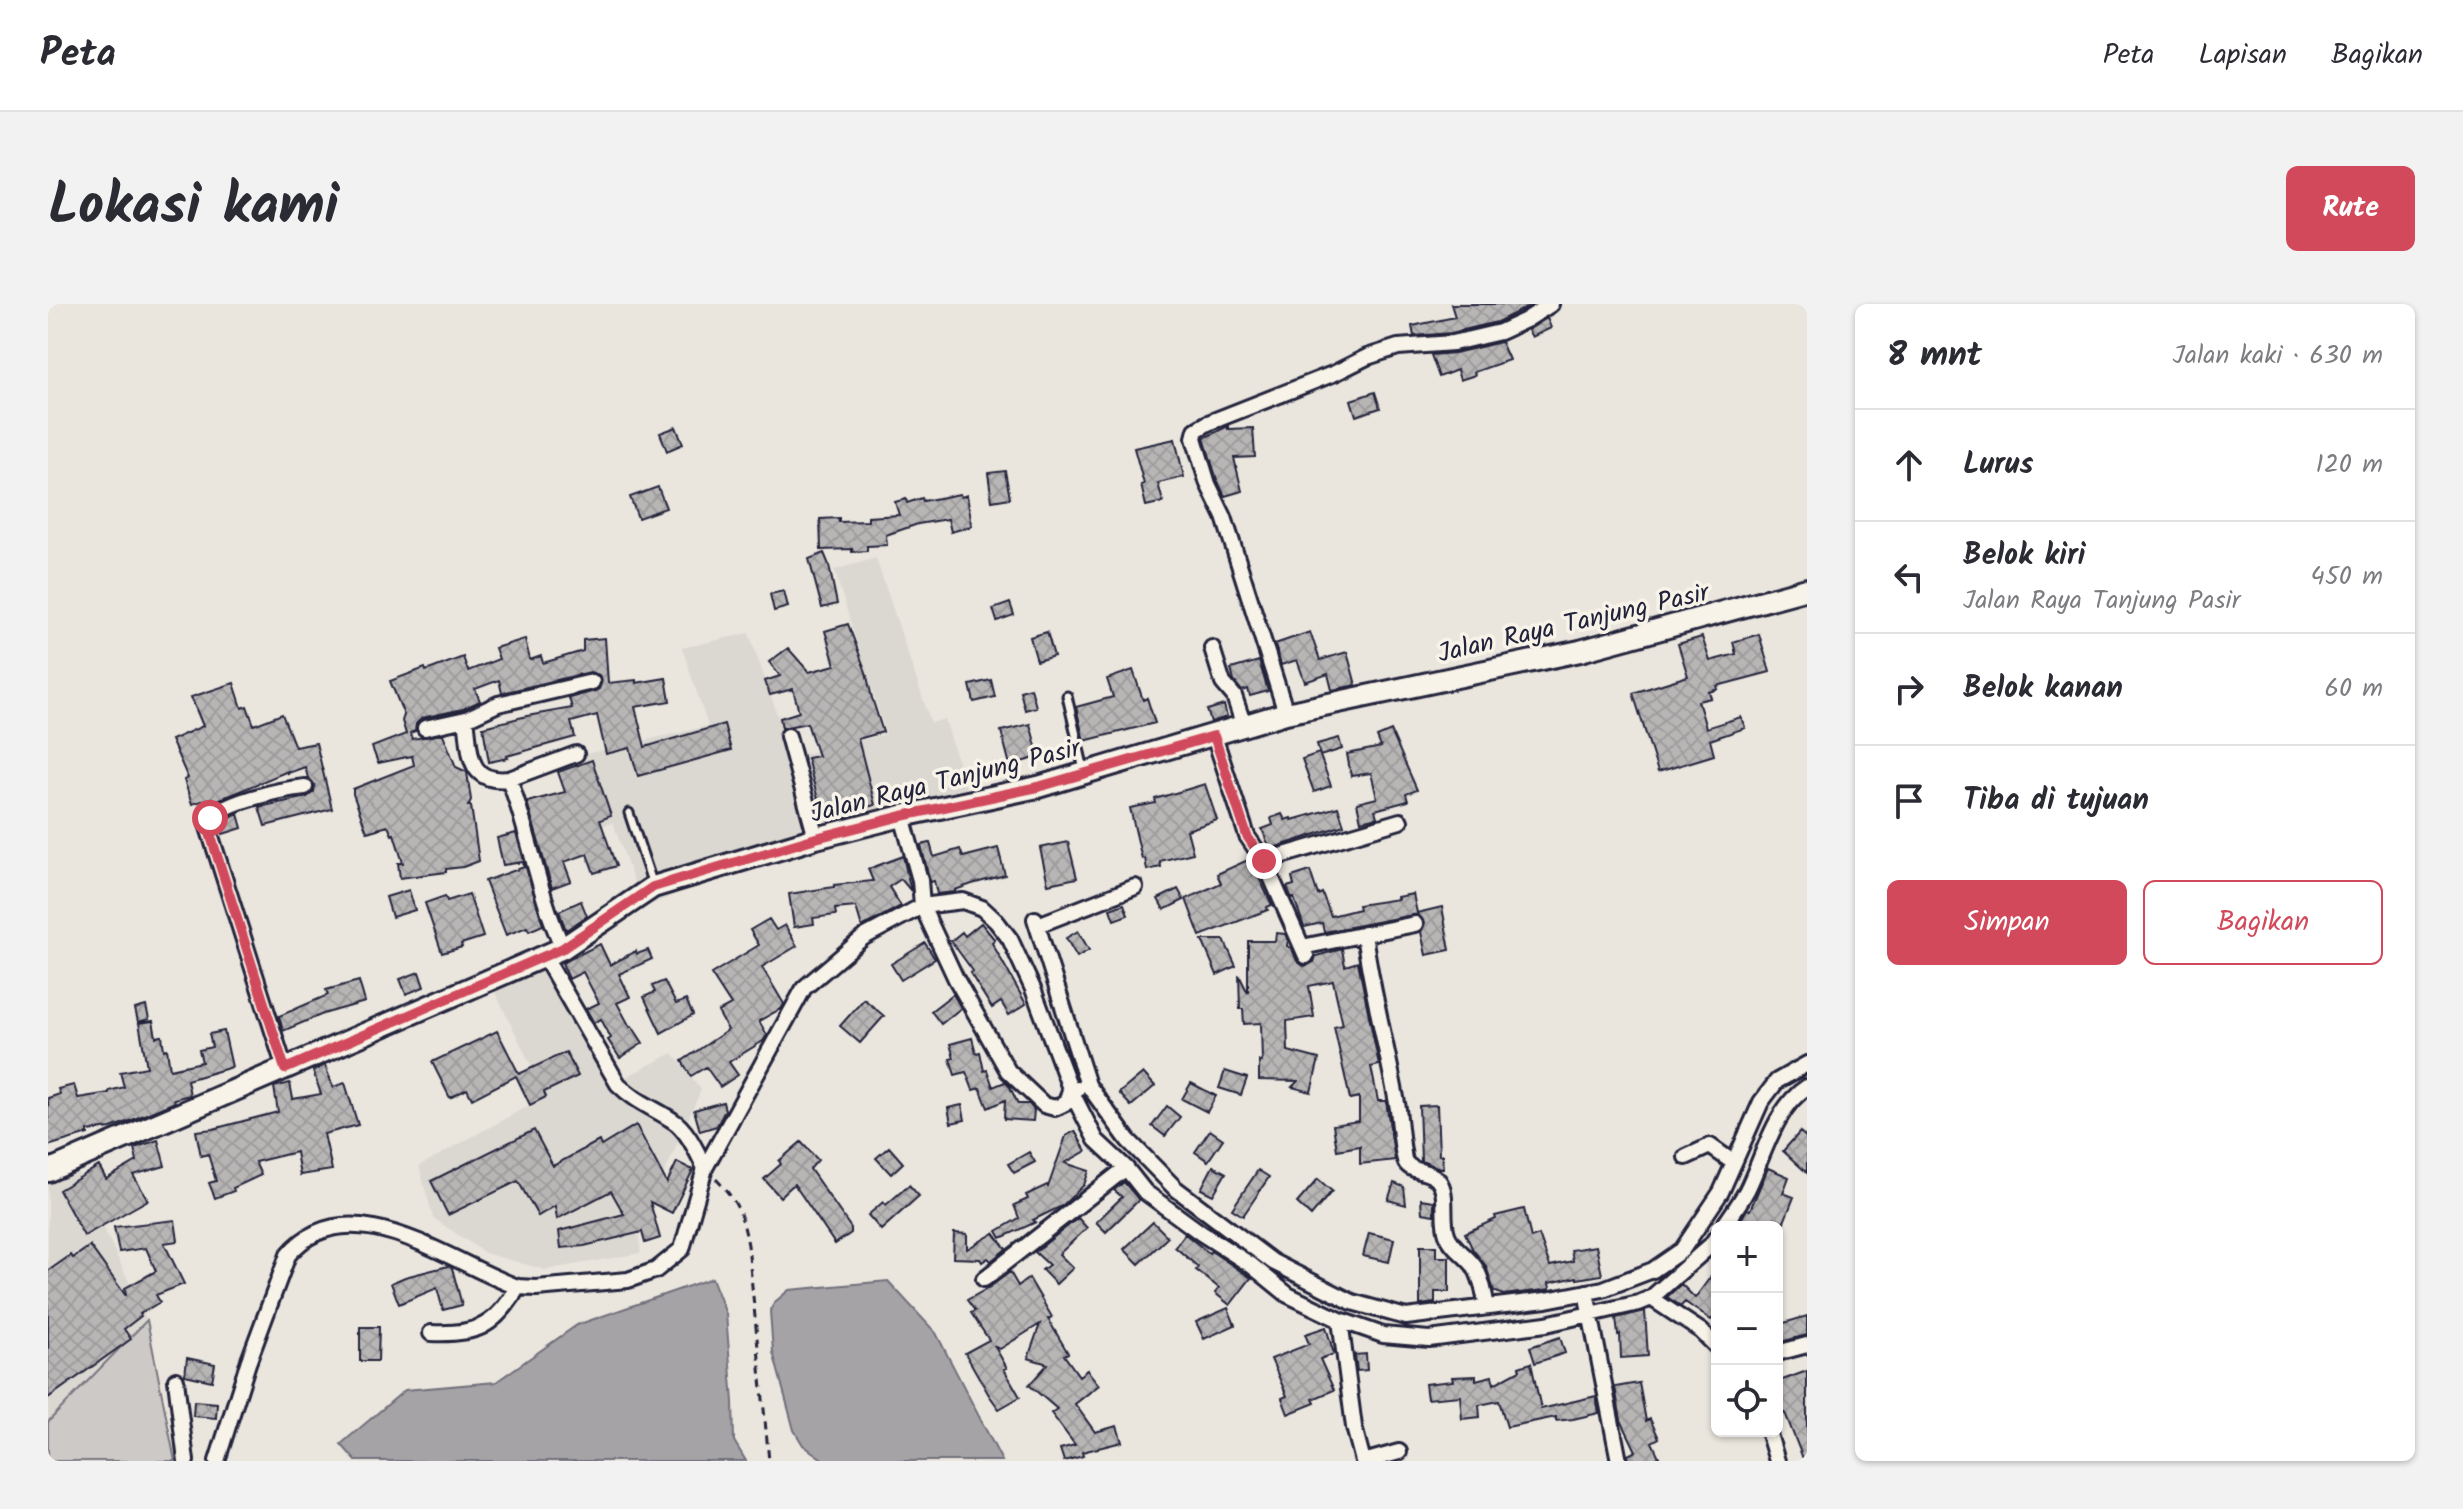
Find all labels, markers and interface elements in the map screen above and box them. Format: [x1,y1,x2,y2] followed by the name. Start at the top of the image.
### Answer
[40,25,116,85] text: Peta
[2103,33,2154,78] text: Peta
[2198,33,2287,78] text: Lapisan
[2331,33,2423,78] text: Bagikan
[48,163,339,253] text: Lokasi kami
[2286,166,2415,251] button: Rute
[1887,329,1982,383] text: 8 mnt
[2173,335,2383,377] text: Jalan kaki · 630 m
[1963,441,2033,489] text: Lurus
[1887,443,1931,487] icon: ahead
[2316,444,2383,486] text: 120 m
[1963,532,2086,580] text: Belok kiri
[1887,555,1931,599] icon: left
[2311,556,2383,598] text: 450 m
[1434,572,1715,676] street label: Jalan Raya Tanjung Pasir
[1963,580,2240,622] text: Jalan Raya Tanjung Pasir
[1963,665,2123,713] text: Belok kanan
[1887,667,1931,711] icon: right
[2324,668,2383,710] text: 60 m
[806,728,1086,836] street label: Jalan Raya Tanjung Pasir
[1963,777,2149,825] text: Tiba di tujuan
[1887,779,1931,823] icon: arrive
[192,800,228,836] route start
[1246,843,1282,879] route end
[1887,880,2127,965] button: Simpan
[2143,880,2383,965] button: Bagikan
[1711,1221,1783,1437] map controls
[1711,1221,1783,1293] button: +
[1711,1293,1783,1365] button: −
[1711,1365,1783,1437] button: locate

